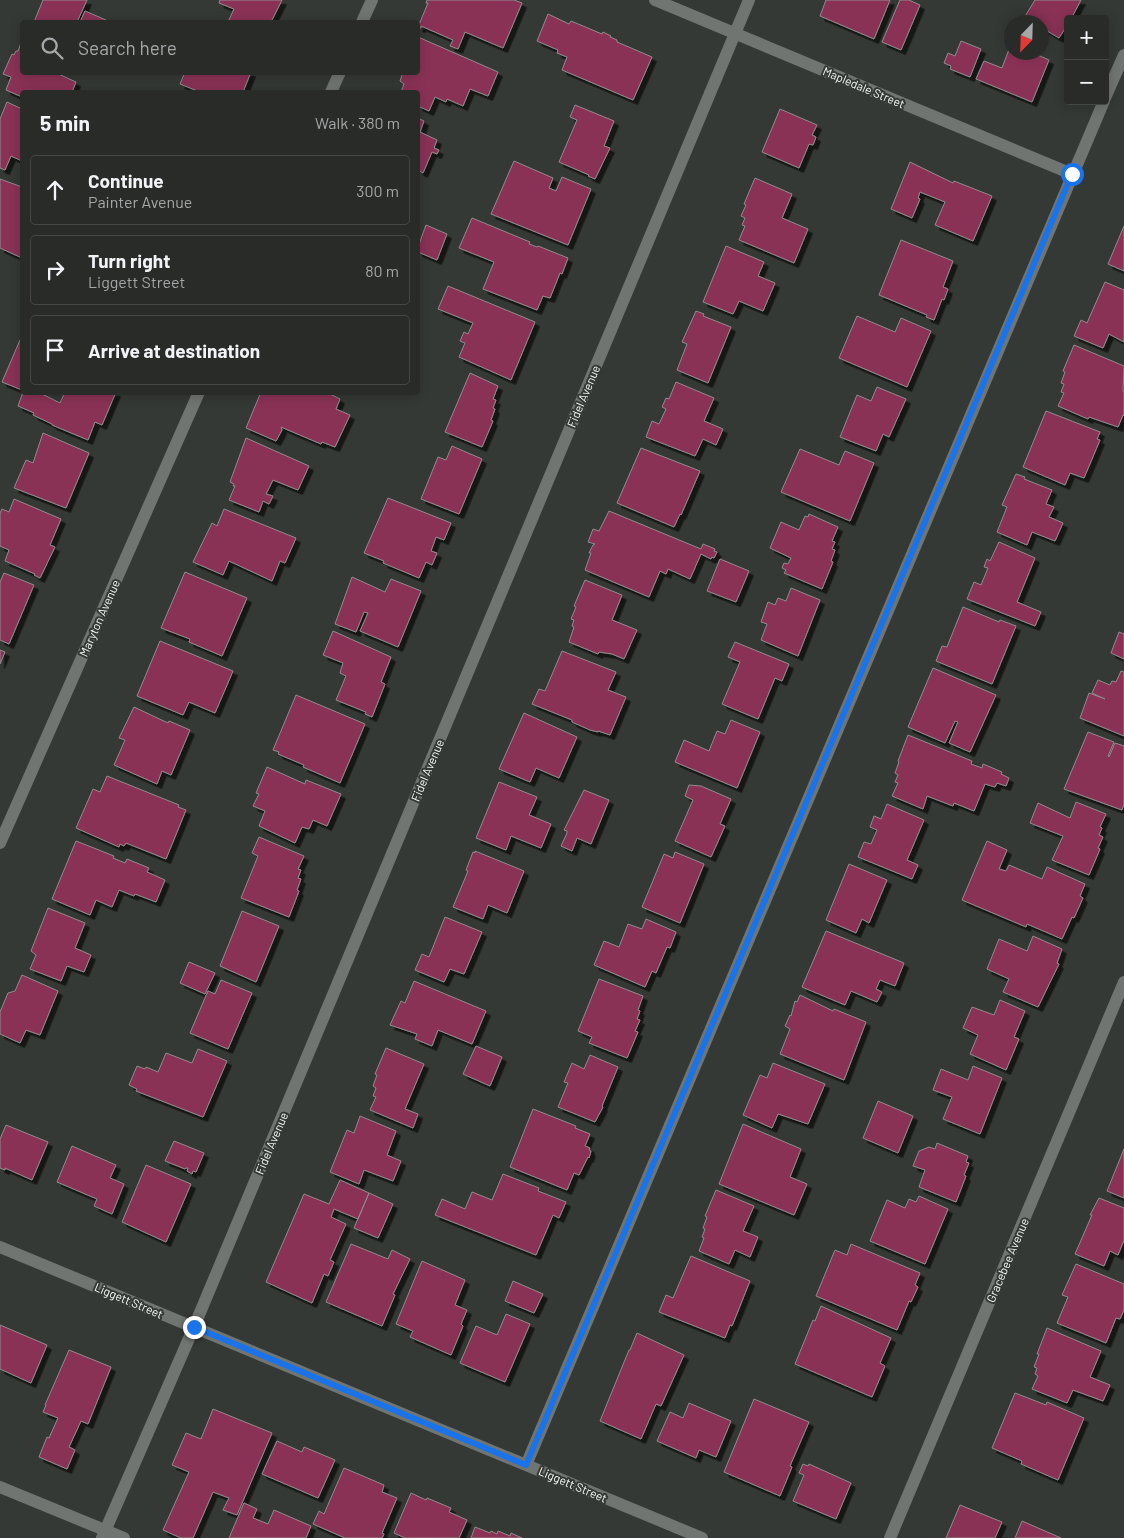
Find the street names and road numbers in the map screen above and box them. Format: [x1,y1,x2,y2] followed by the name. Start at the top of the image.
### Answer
[821,63,907,111] street label: Mapledale Street
[564,363,602,429] street label: Fidel Avenue
[76,577,122,659] street label: Maryton Avenue
[408,737,446,803] street label: Fidel Avenue
[252,1110,290,1176] street label: Fidel Avenue
[983,1216,1031,1304] street label: Gracebee Avenue
[93,1279,165,1321] street label: Liggett Street
[537,1463,609,1505] street label: Liggett Street

